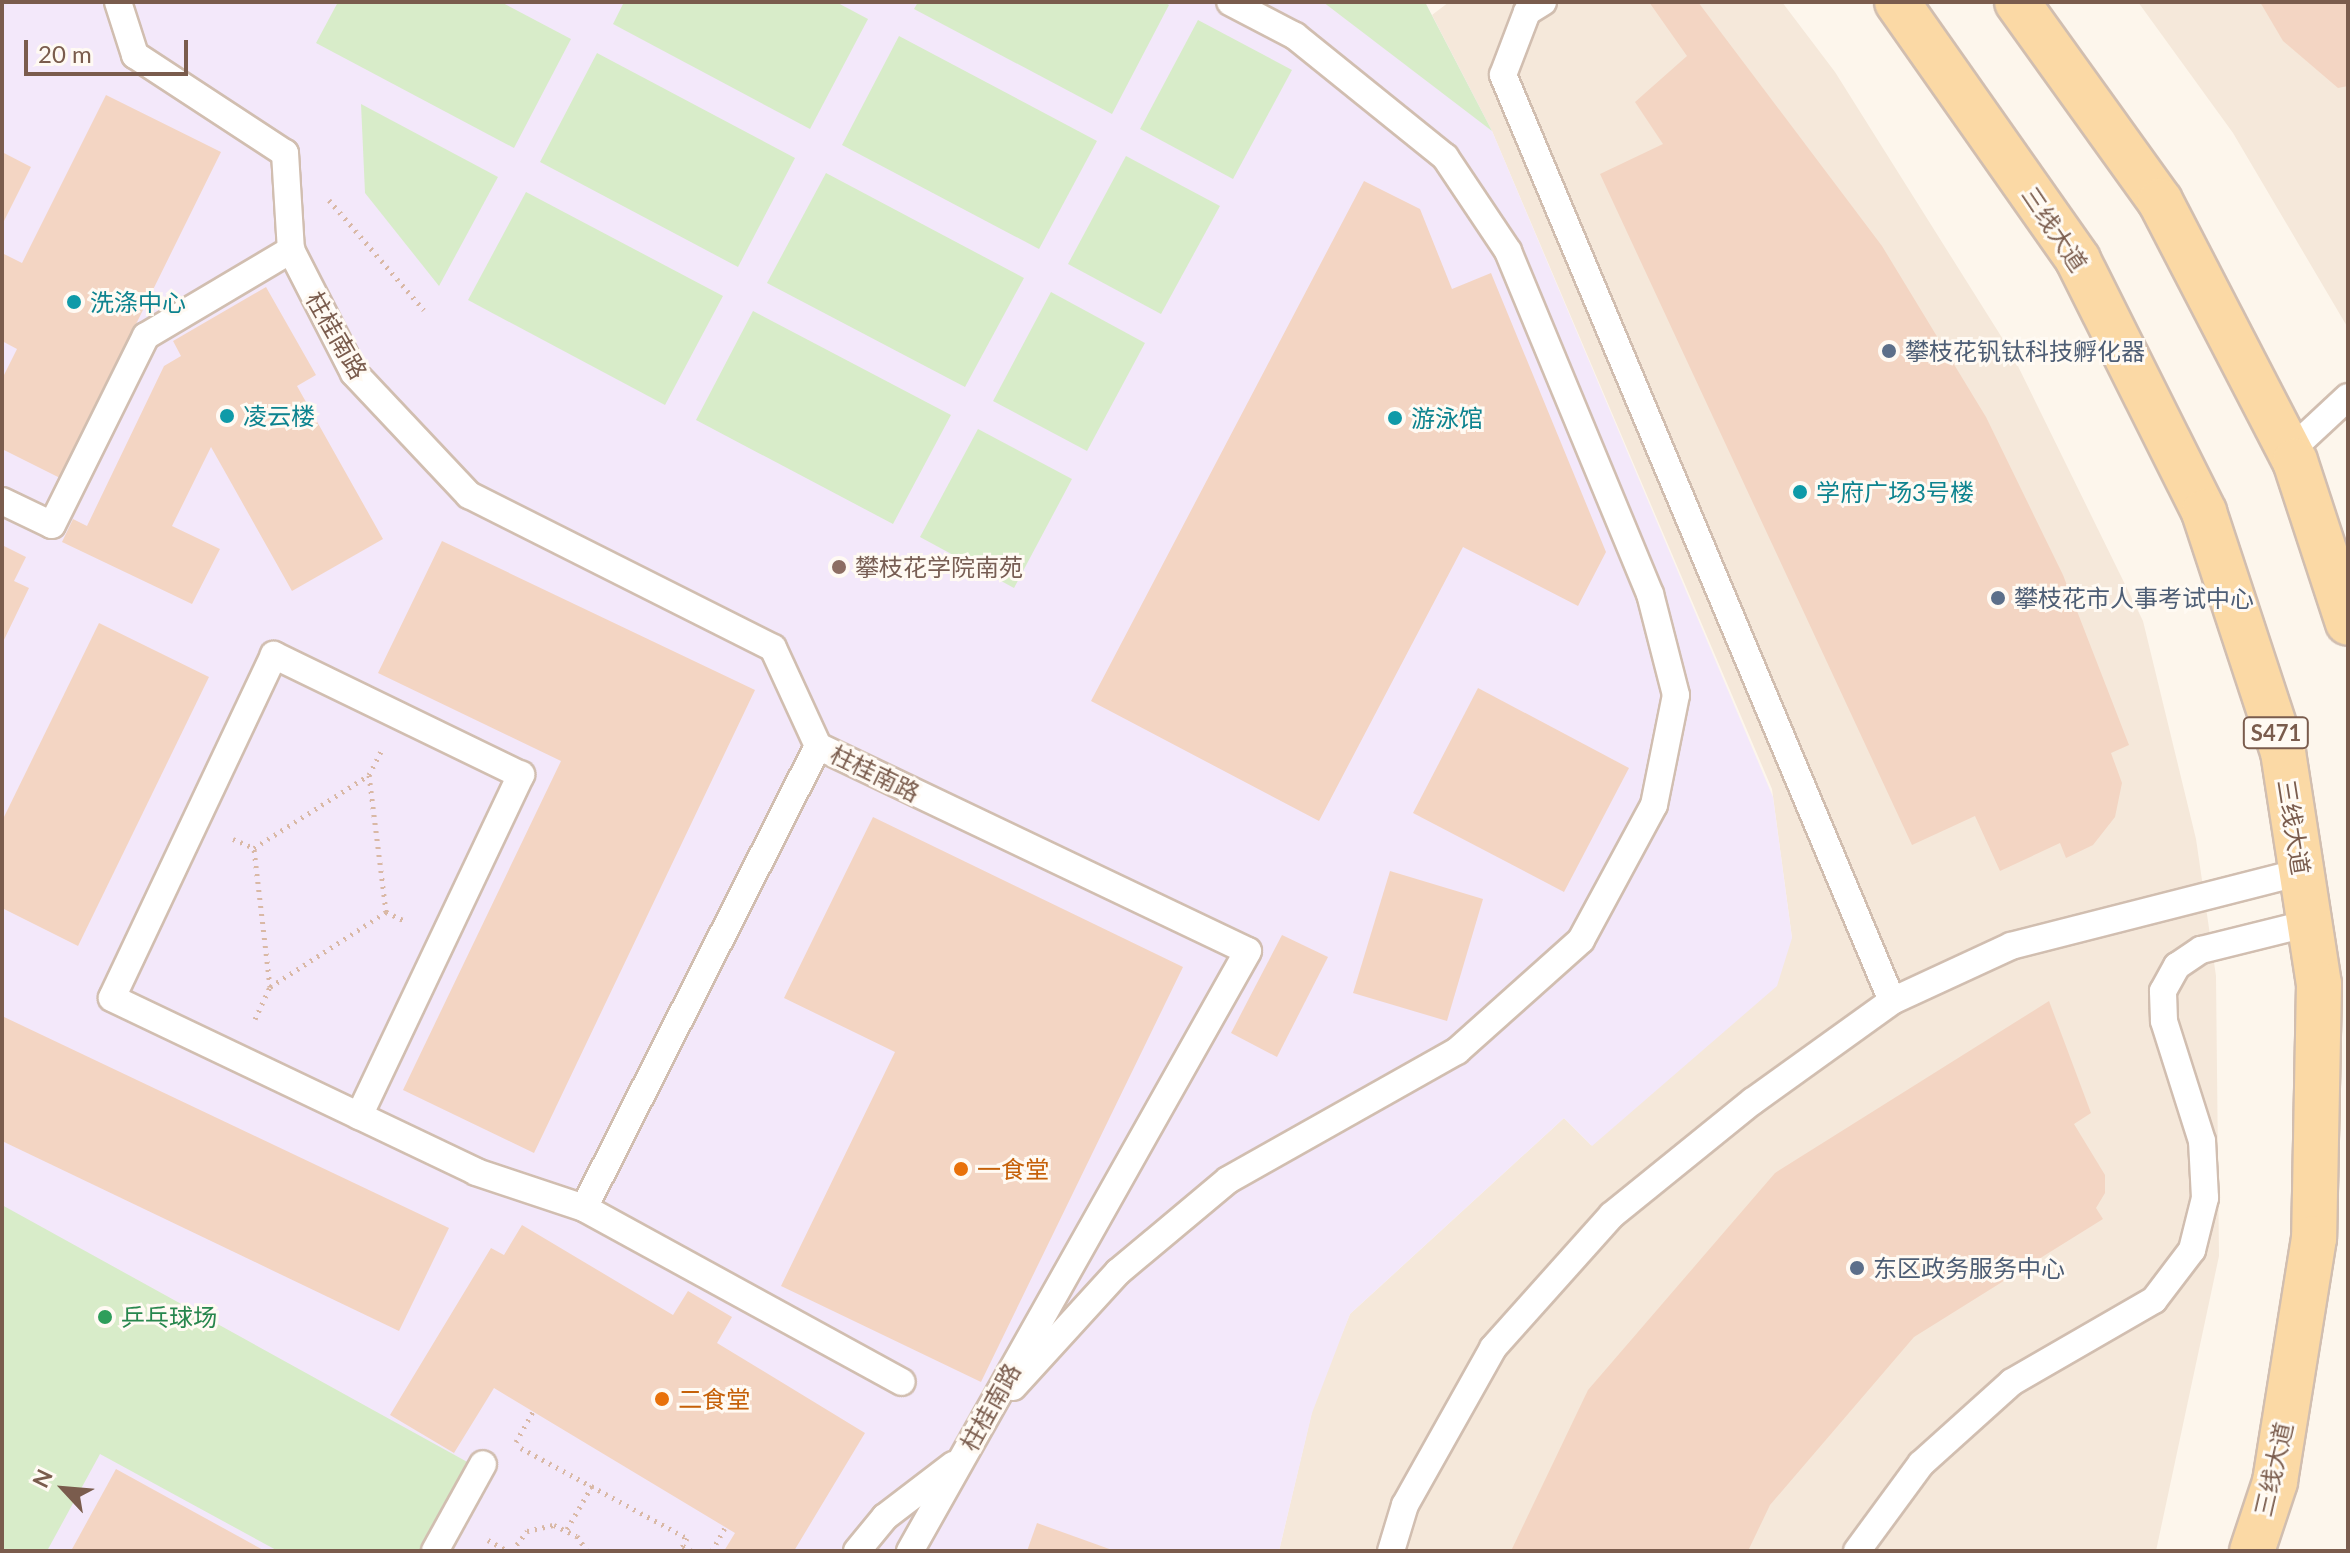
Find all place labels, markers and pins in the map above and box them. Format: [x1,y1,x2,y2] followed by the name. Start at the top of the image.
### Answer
[90,288,186,316] place label: 洗涤中心
[65,293,83,311] marker: 洗涤中心
[1905,337,2145,365] place label: 攀枝花钒钛科技孵化器
[1880,342,1898,360] marker: 攀枝花钒钛科技孵化器
[243,402,315,430] place label: 凌云楼
[1411,404,1483,432] place label: 游泳馆
[218,407,236,425] marker: 凌云楼
[1386,409,1404,427] marker: 游泳馆
[1816,478,1974,506] place label: 学府广场3号楼
[1791,483,1809,501] marker: 学府广场3号楼
[855,553,1023,581] place label: 攀枝花学院南苑
[830,558,848,576] marker: 攀枝花学院南苑
[2014,584,2254,612] place label: 攀枝花市人事考试中心
[1989,589,2007,607] marker: 攀枝花市人事考试中心
[977,1155,1049,1183] place label: 一食堂
[952,1160,970,1178] marker: 一食堂
[1873,1254,2065,1282] place label: 东区政务服务中心
[1848,1259,1866,1277] marker: 东区政务服务中心
[121,1303,217,1331] place label: 乒乓球场
[96,1308,114,1326] marker: 乒乓球场
[678,1385,750,1413] place label: 二食堂
[653,1390,671,1408] marker: 二食堂

